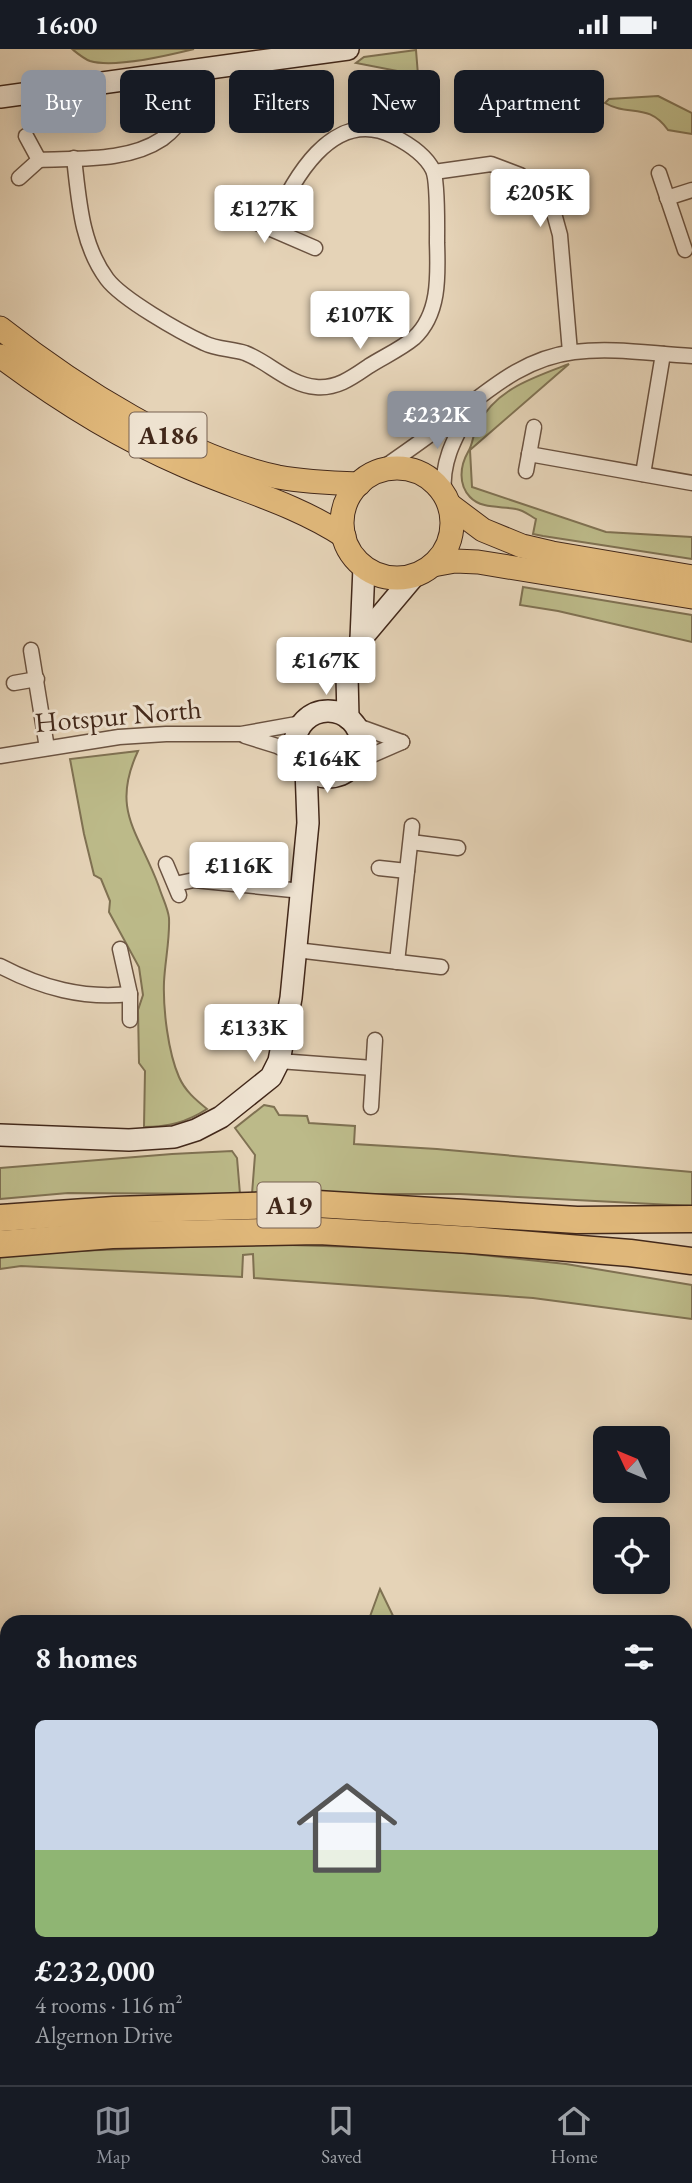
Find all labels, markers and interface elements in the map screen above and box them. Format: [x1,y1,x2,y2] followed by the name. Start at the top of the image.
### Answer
[35,8,97,42] text: 16:00
[21,70,106,133] chip: Buy
[120,70,215,133] chip: Rent
[229,70,334,133] chip: Filters
[348,70,440,133] chip: New
[454,70,604,133] chip: Apartment
[491,169,589,229] pin: £205K
[506,177,574,207] text: £205K
[215,185,313,245] pin: £127K
[230,193,298,223] text: £127K
[311,292,409,351] pin: £107K
[326,299,394,329] text: £107K
[388,391,486,451] pin: £232K
[403,399,471,429] text: £232K
[130,413,206,457] road number: A186
[277,637,375,697] pin: £167K
[292,645,360,675] text: £167K
[33,690,203,740] street label: Hotspur North
[278,735,376,795] pin: £164K
[293,743,361,773] text: £164K
[190,843,288,902] pin: £116K
[205,850,273,880] text: £116K
[205,1005,303,1064] pin: £133K
[220,1012,288,1042] text: £133K
[258,1183,320,1227] road number: A19
[593,1426,670,1503] north arrow
[593,1426,670,1594] map controls
[593,1517,670,1594] button: locate
[35,1638,137,1677] text: 8 homes
[620,1638,658,1676] icon: filters
[284,1765,410,1891] icon: home
[35,1951,155,1990] text: £232,000
[35,1990,183,2020] text: 4 rooms · 116 m²
[35,2020,173,2050] text: Algernon Drive
[94,2102,132,2169] tab: Map
[321,2102,362,2169] tab: Saved
[551,2102,598,2169] tab: Home

